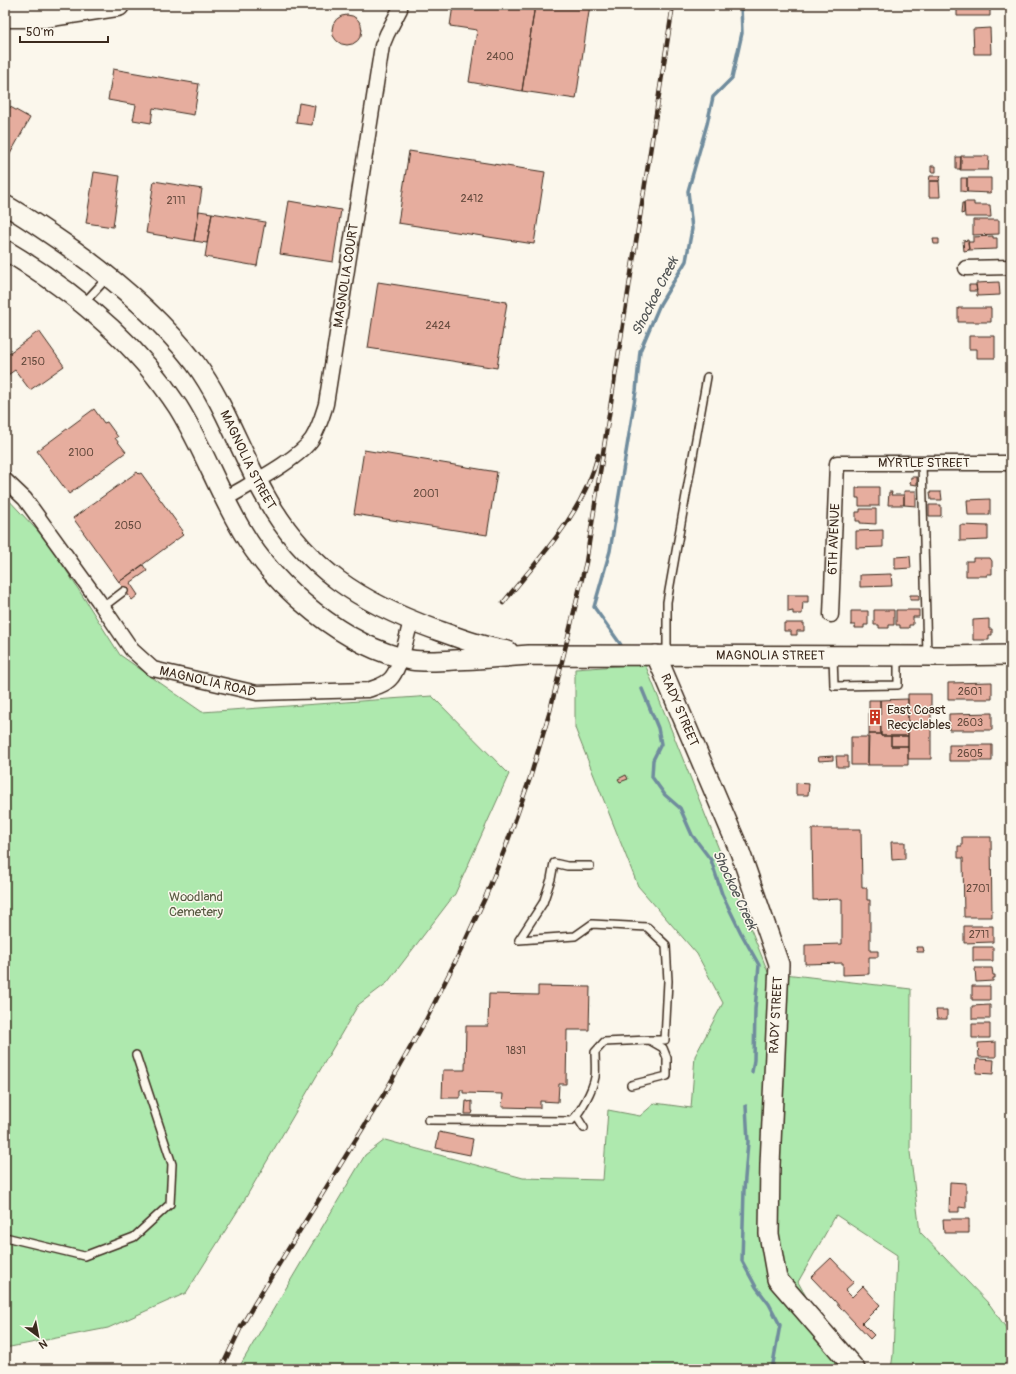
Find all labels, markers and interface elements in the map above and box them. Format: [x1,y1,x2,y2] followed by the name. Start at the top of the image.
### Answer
[20,18,108,44] scale bar
[26,25,54,40] text: 50 m
[486,50,514,63] house number: 2400
[461,192,483,205] house number: 2412
[166,194,186,207] house number: 2111
[330,223,362,329] street label: MAGNOLIA COURT
[628,253,683,338] water label: Shockoe Creek
[425,319,451,332] house number: 2424
[21,355,45,368] house number: 2150
[217,408,279,513] street label: MAGNOLIA STREET
[68,446,94,459] house number: 2100
[878,455,970,471] street label: MYRTLE STREET
[413,487,439,500] house number: 2001
[825,503,843,575] street label: 6TH AVENUE
[114,519,142,532] house number: 2050
[716,647,825,664] street label: MAGNOLIA STREET
[158,663,257,700] street label: MAGNOLIA ROAD
[657,671,702,749] street label: RADY STREET
[958,685,982,698] house number: 2601
[887,702,951,733] place label: East Coast Recyclables
[866,708,884,726] building icon: East Coast Recyclables
[957,716,983,729] house number: 2603
[957,747,983,760] house number: 2605
[709,848,761,933] water label: Shockoe Creek
[966,882,990,895] house number: 2701
[169,889,223,920] park label: Woodland Cemetery
[969,928,989,941] house number: 2711
[766,976,786,1054] street label: RADY STREET
[506,1044,526,1057] house number: 1831
[18,1316,58,1356] north arrow
[36,1337,50,1352] text: N

